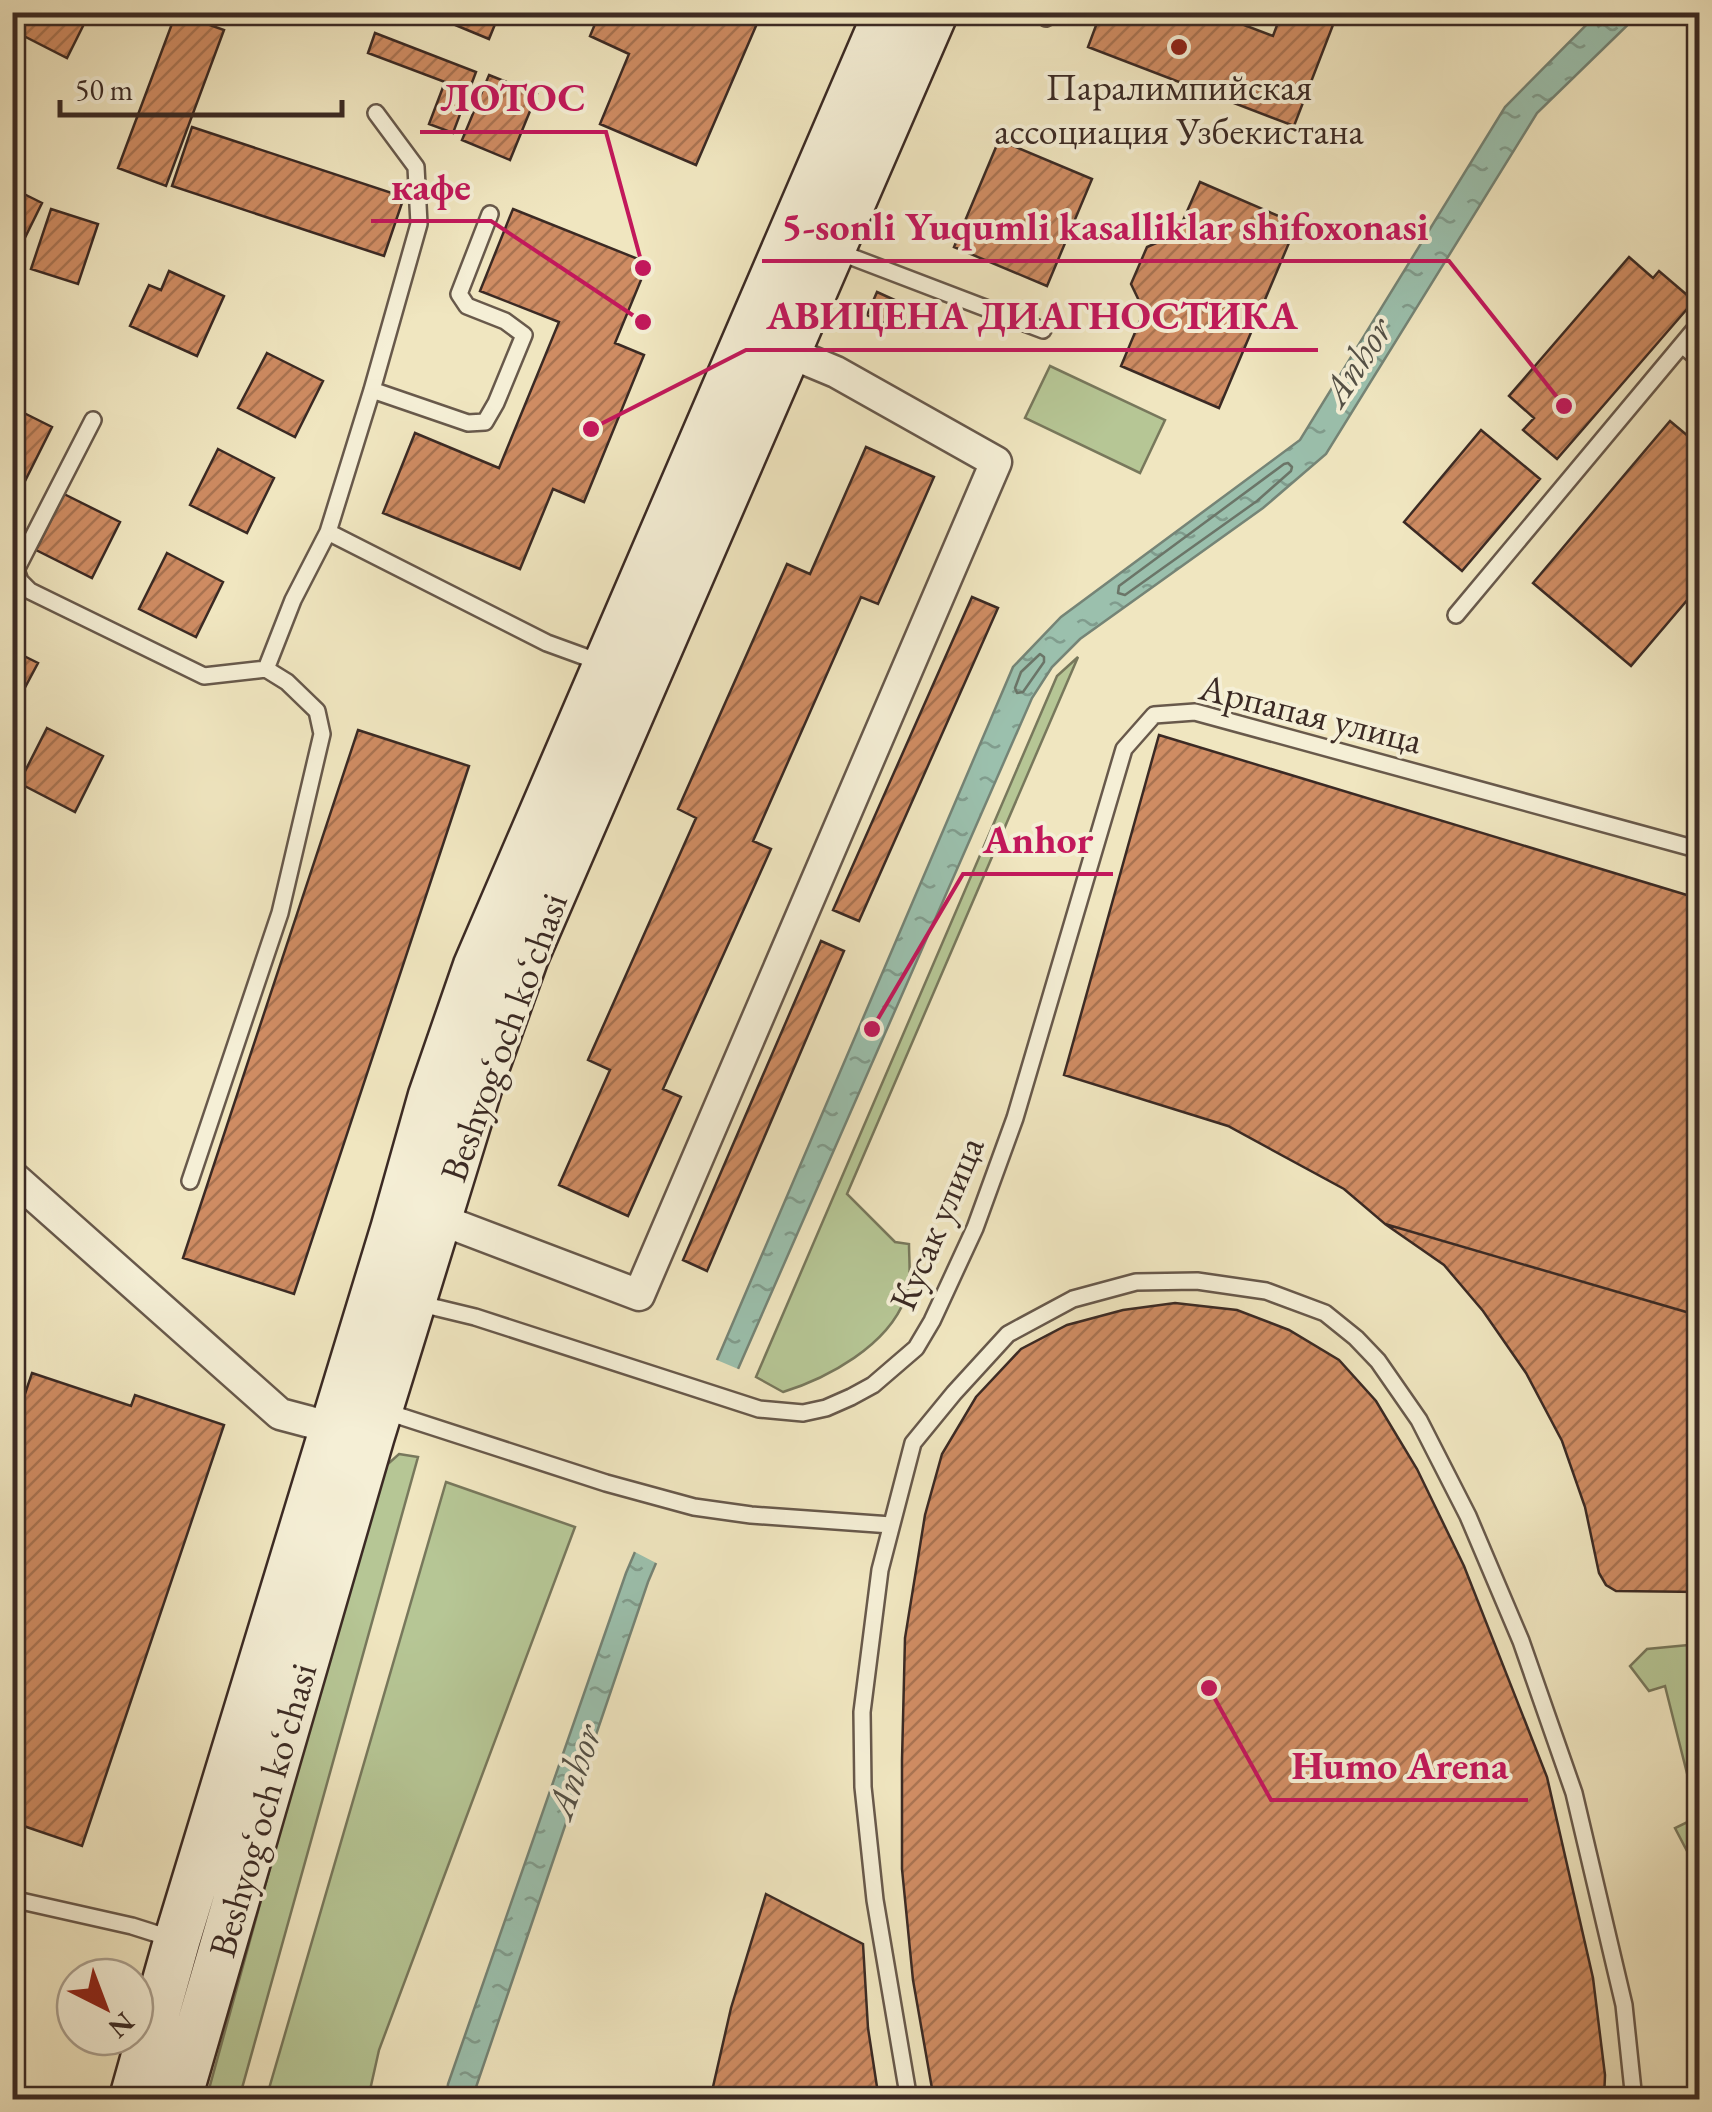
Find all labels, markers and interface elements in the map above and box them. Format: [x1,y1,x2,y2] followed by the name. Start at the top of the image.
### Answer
[1168,36,1190,58] marker: Паралимпийская ассоциация Узбекистана
[60,55,342,117] scale bar
[420,62,606,132] callout: ЛОТОС
[994,62,1365,155] place label: Паралимпийская ассоциация Узбекистана
[75,70,133,109] text: 50 m
[440,71,586,123] text: ЛОТОС
[371,151,491,221] callout: кафе
[391,160,471,212] text: кафе
[762,191,1449,261] callout: 5-sonli Yuqumli kasalliklar shifoxonasi
[781,200,1429,252] text: 5-sonli Yuqumli kasalliklar shifoxonasi
[746,280,1318,350] callout: АВИЦЕНА ДИАГНОСТИКА
[765,289,1299,341] text: АВИЦЕНА ДИАГНОСТИКА
[1307,305,1405,418] water label: Anhor
[1194,661,1428,765] street label: Арпапая улица
[963,804,1113,874] callout: Anhor
[982,813,1094,865] text: Anhor
[428,886,578,1188] street label: Beshyogʻoch koʻchasi
[878,1128,995,1317] street label: Кусак улица
[197,1657,327,1963] street label: Beshyogʻoch koʻchasi
[532,1716,614,1828] water label: Anhor
[1271,1730,1528,1800] callout: Humo Arena
[1291,1739,1509,1791] text: Humo Arena
[55,1957,155,2057] north arrow
[101,2005,142,2047] text: N

